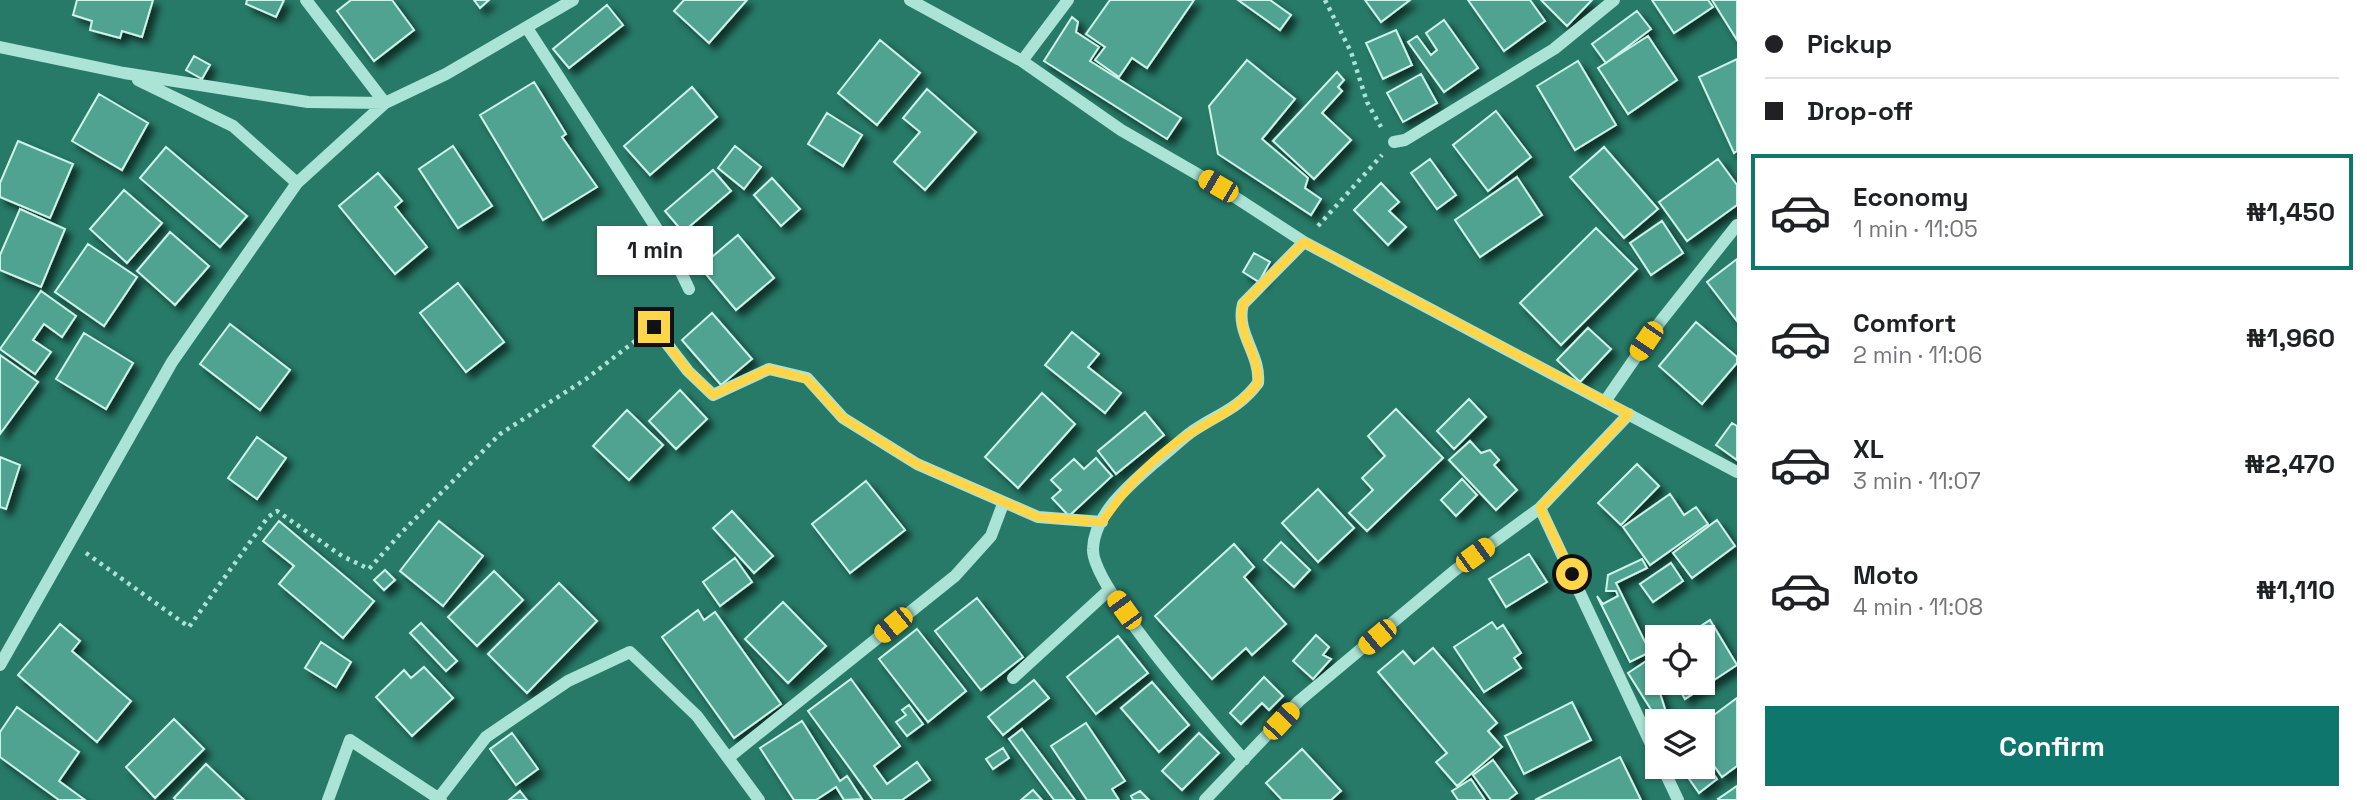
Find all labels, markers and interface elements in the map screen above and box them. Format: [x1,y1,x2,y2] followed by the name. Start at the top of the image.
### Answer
[1807,27,1892,61] text: Pickup
[1807,94,1913,128] text: Drop-off
[1195,166,1242,206] car
[1853,180,1969,214] text: Economy
[1769,181,1832,244] icon: car
[2246,195,2335,229] text: ₦1,450
[1853,214,1978,244] text: 1 min · 11:05
[596,226,712,274] callout: 1 min
[627,235,683,265] text: 1 min
[1853,306,1956,340] text: Comfort
[1769,307,1832,370] icon: car
[638,311,670,343] route end
[1626,318,1667,364] car
[2246,321,2335,355] text: ₦1,960
[1853,340,1982,370] text: 2 min · 11:06
[1853,432,1884,466] text: XL
[1769,433,1832,496] icon: car
[2244,447,2335,481] text: ₦2,470
[1853,466,1981,496] text: 3 min · 11:07
[1452,534,1499,576] car
[1556,558,1588,590] route start
[1853,558,1919,592] text: Moto
[1769,559,1832,622] icon: car
[2256,573,2335,607] text: ₦1,110
[1104,587,1145,633] car
[1853,592,1983,622] text: 4 min · 11:08
[871,604,916,646] car
[1355,615,1400,659] car
[1645,625,1715,779] map controls
[1645,625,1715,695] button: locate
[1259,698,1304,744] car
[1765,706,2339,786] button: Confirm
[1645,709,1715,779] button: layers

